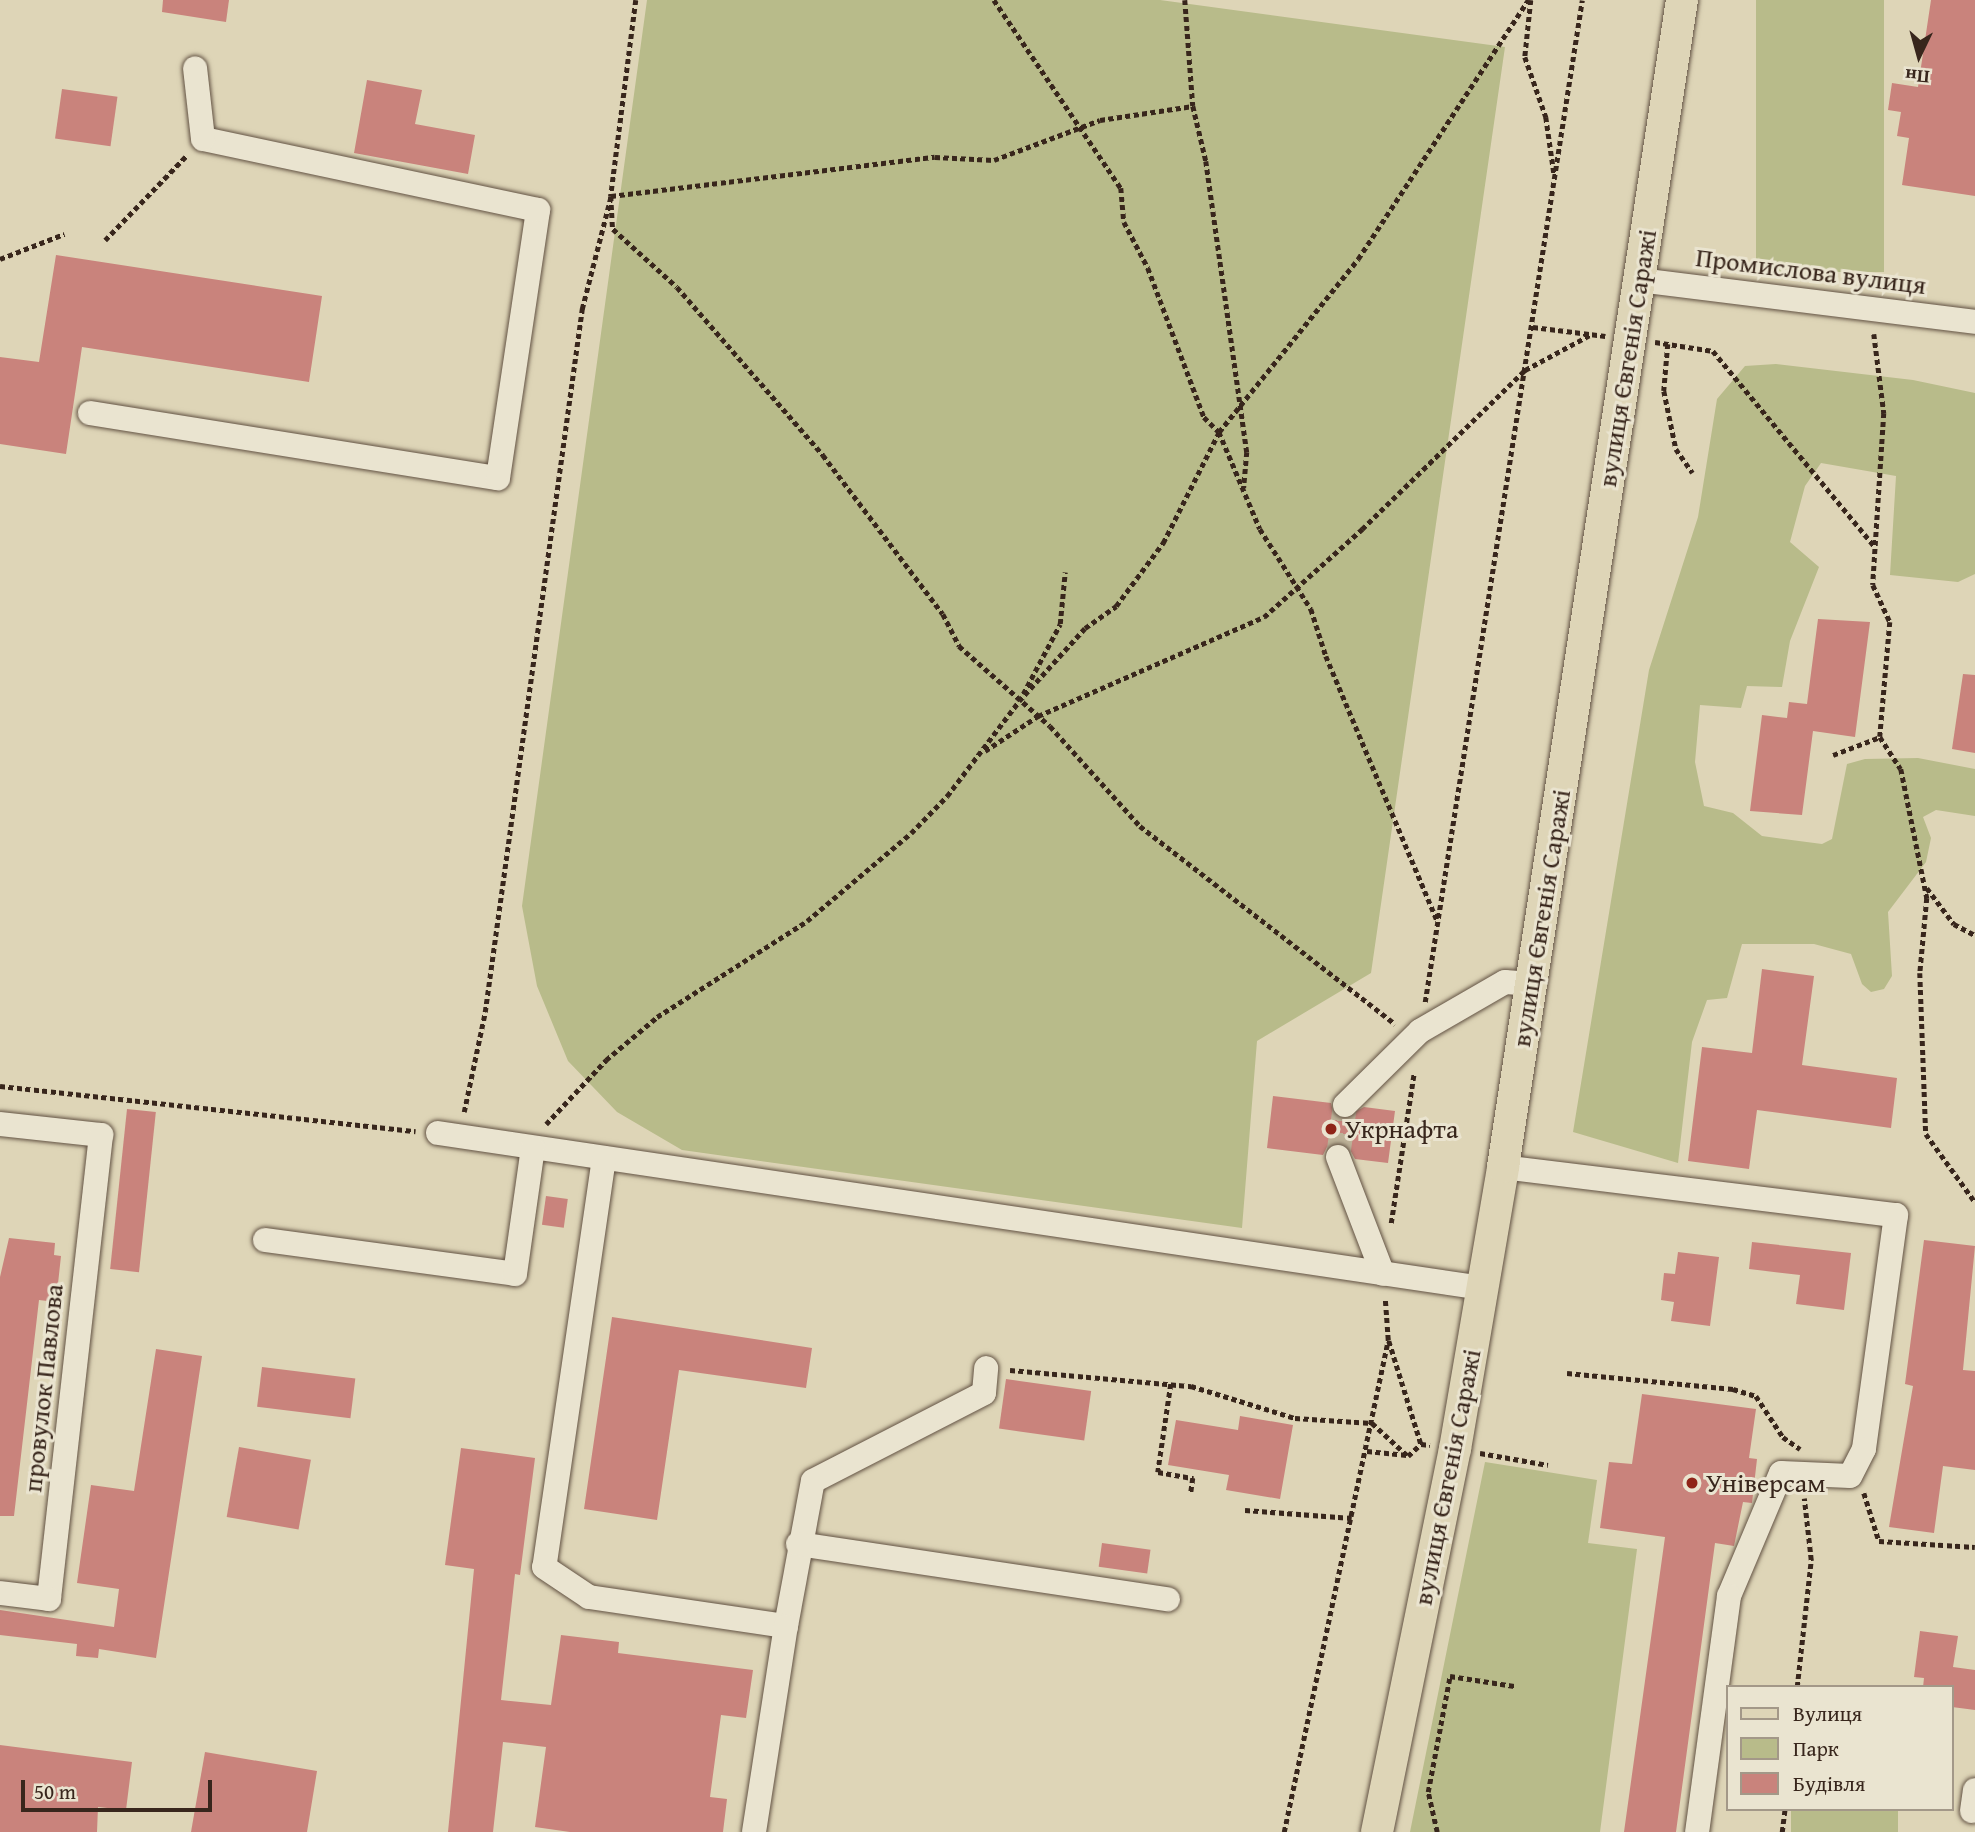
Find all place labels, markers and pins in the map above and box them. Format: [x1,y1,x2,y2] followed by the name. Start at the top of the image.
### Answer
[1345,1113,1458,1145] place label: Укрнафта
[1323,1121,1339,1137] marker: Укрнафта
[1706,1467,1826,1499] place label: Універсам
[1684,1475,1700,1491] marker: Універсам

